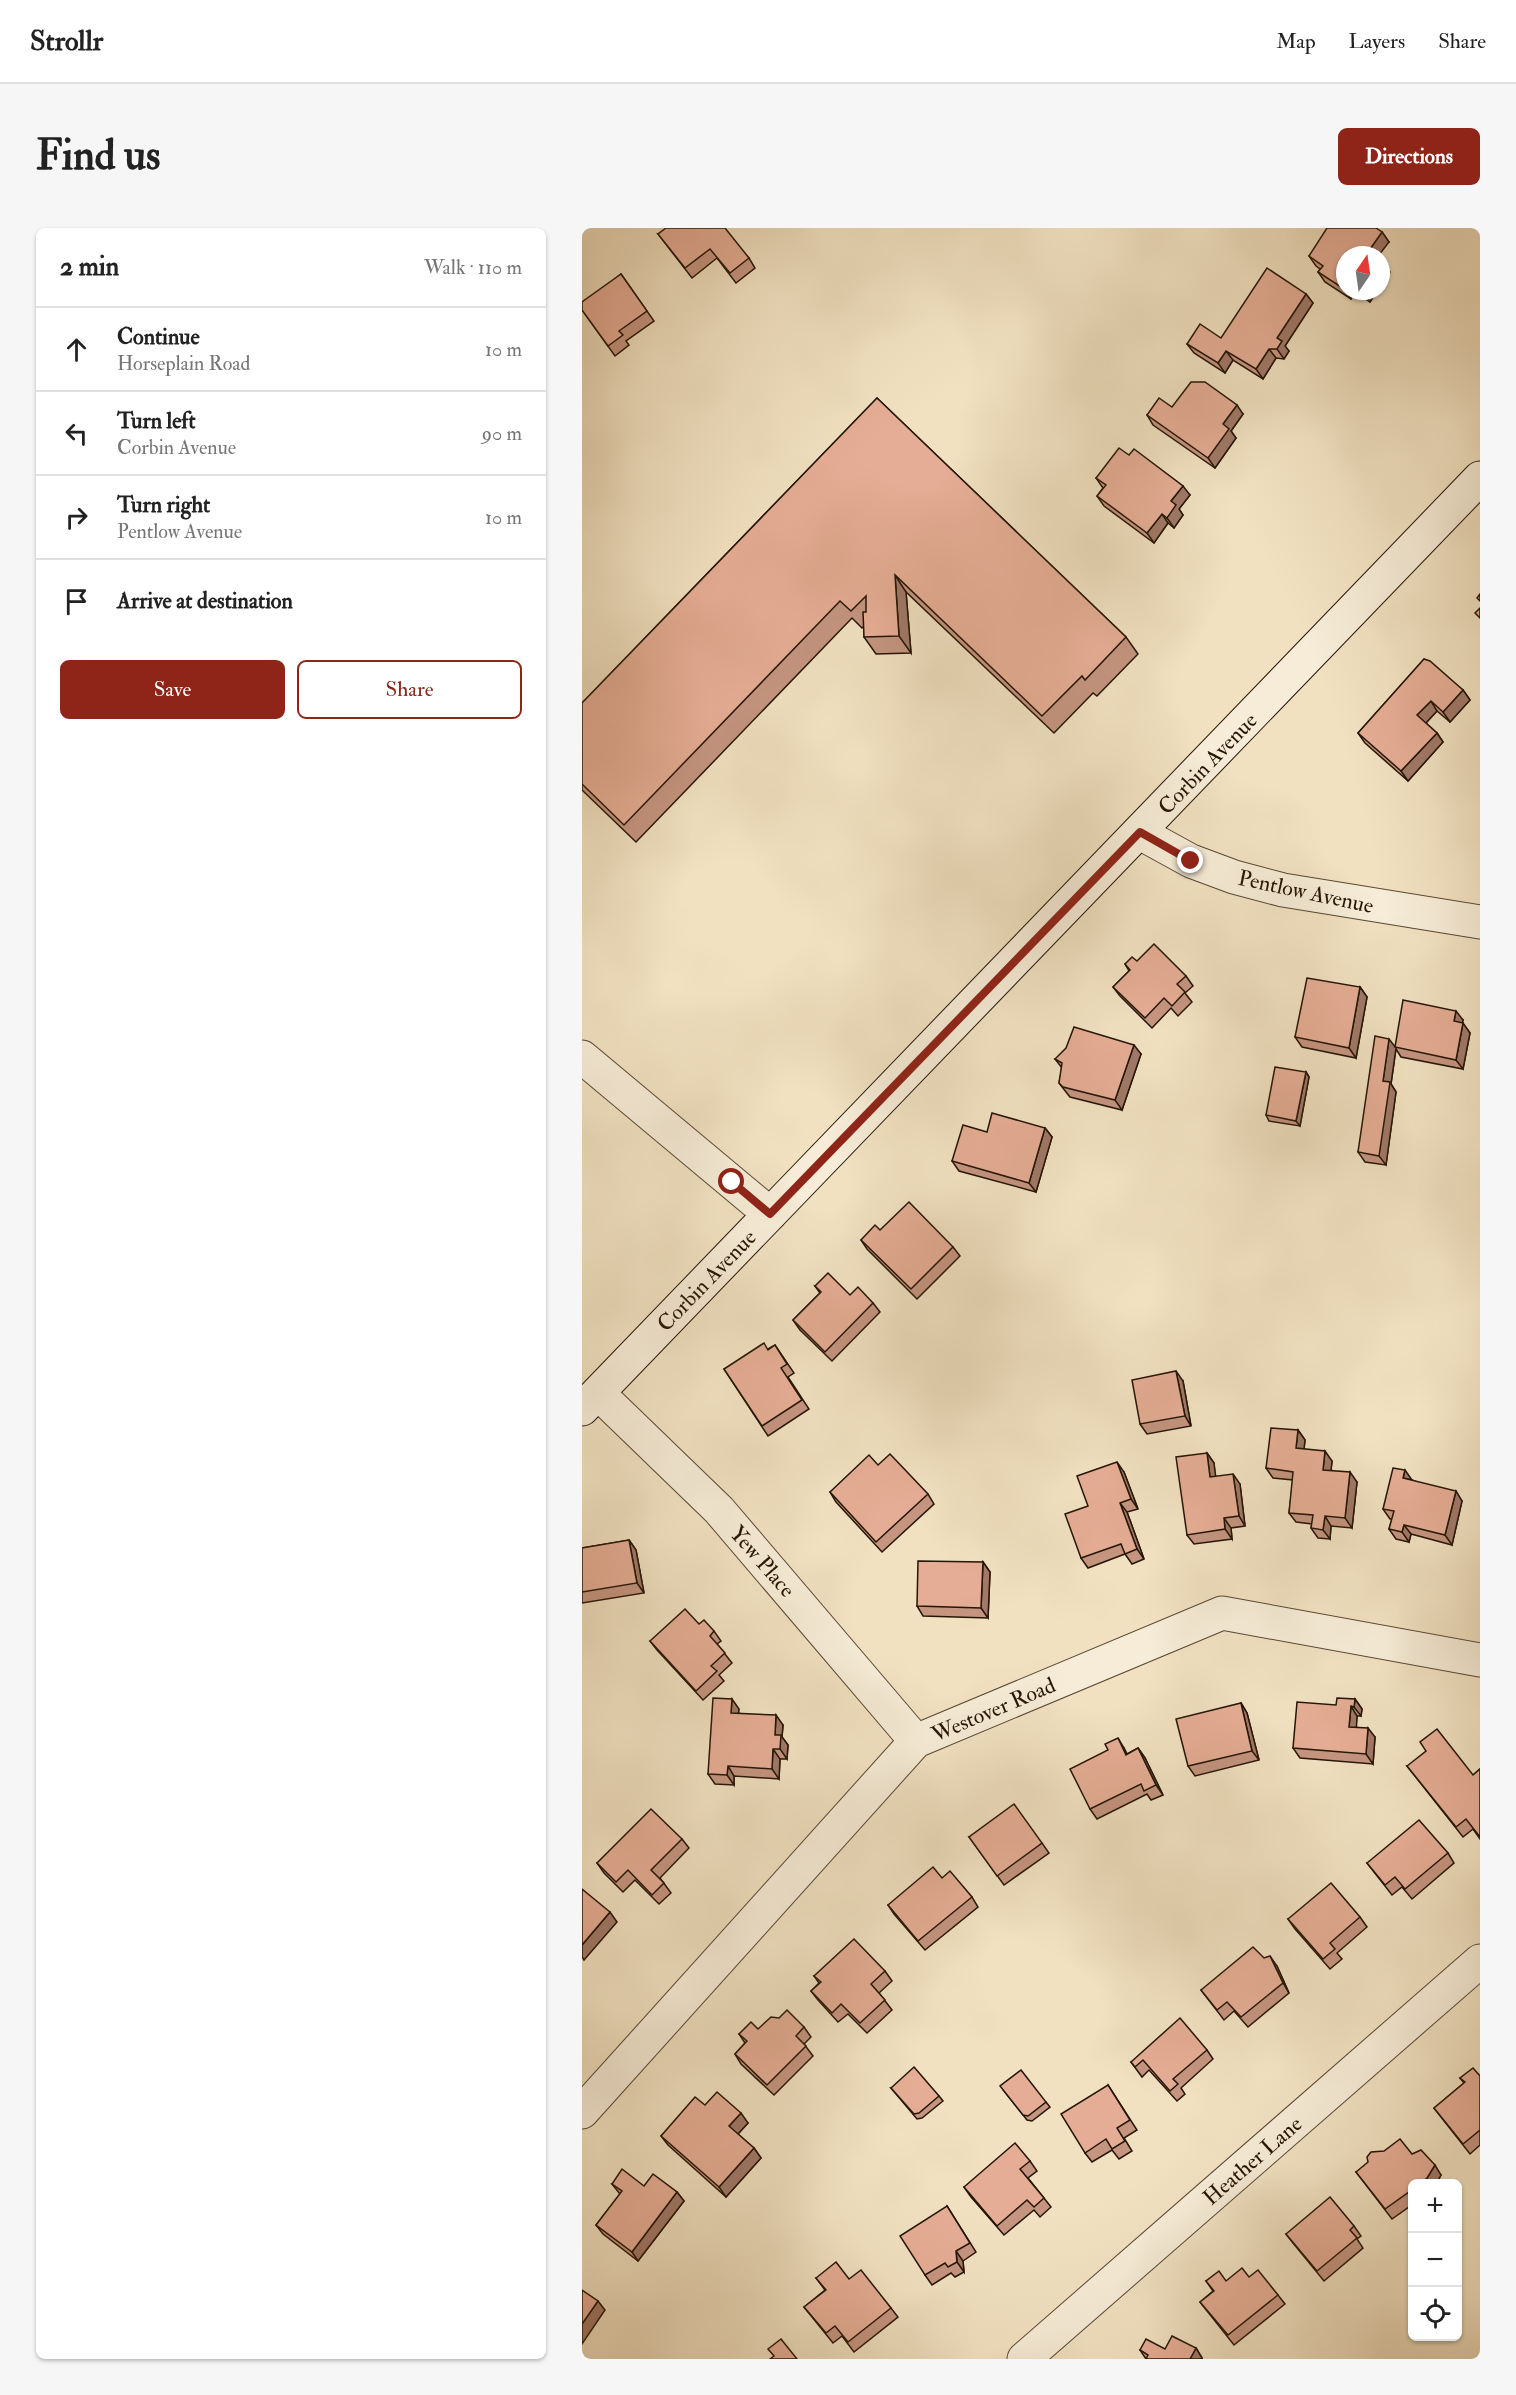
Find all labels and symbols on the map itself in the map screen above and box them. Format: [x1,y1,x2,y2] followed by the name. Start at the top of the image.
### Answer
[1336,246,1390,300] north arrow
[1152,707,1263,821] street label: Corbin Avenue
[1177,847,1203,873] route end
[1236,864,1376,920] street label: Pentlow Avenue
[718,1168,744,1194] route start
[651,1224,762,1338] street label: Corbin Avenue
[723,1520,801,1603] street label: Yew Place
[926,1671,1060,1749] street label: Westover Road
[1197,2110,1308,2211] street label: Heather Lane

